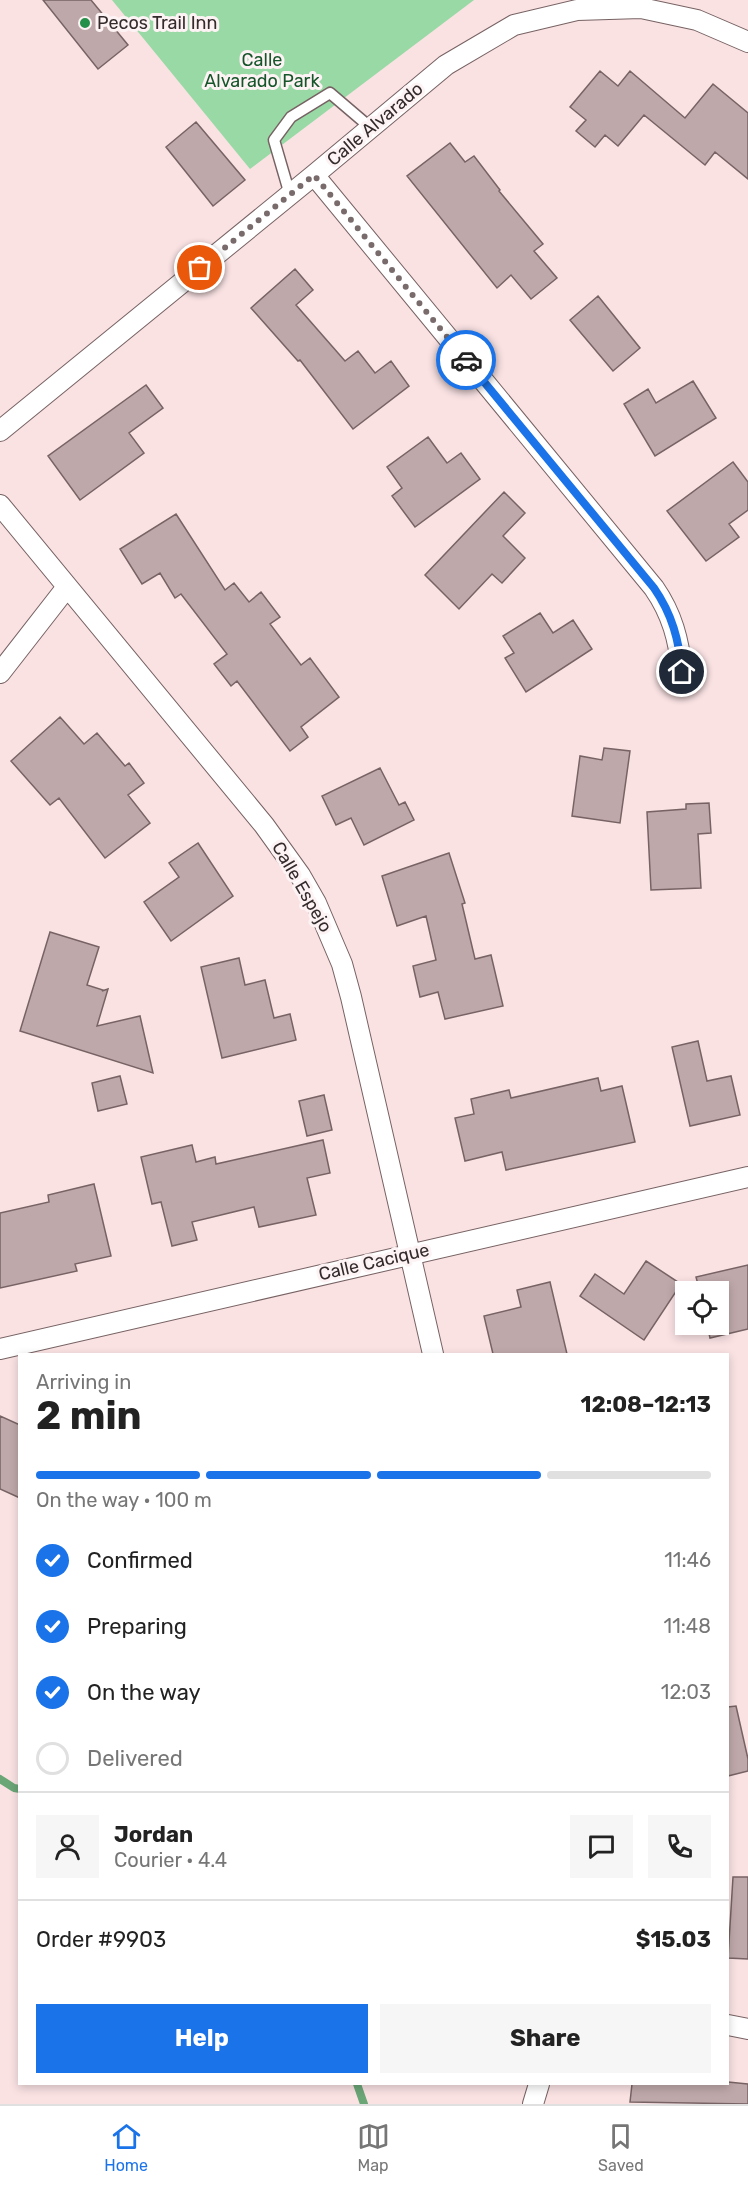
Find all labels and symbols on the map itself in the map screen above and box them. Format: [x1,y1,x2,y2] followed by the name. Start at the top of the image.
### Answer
[97,12,217,34] place label: Pecos Trail Inn
[78,16,92,30] marker: Pecos Trail Inn
[204,49,320,92] park label: Calle Alvarado Park
[323,78,427,170] street label: Calle Alvarado
[174,242,225,293] pin
[436,330,496,390] courier
[656,646,707,697] pin
[267,838,337,936] street label: Calle Espejo
[316,1239,432,1285] street label: Calle Cacique

